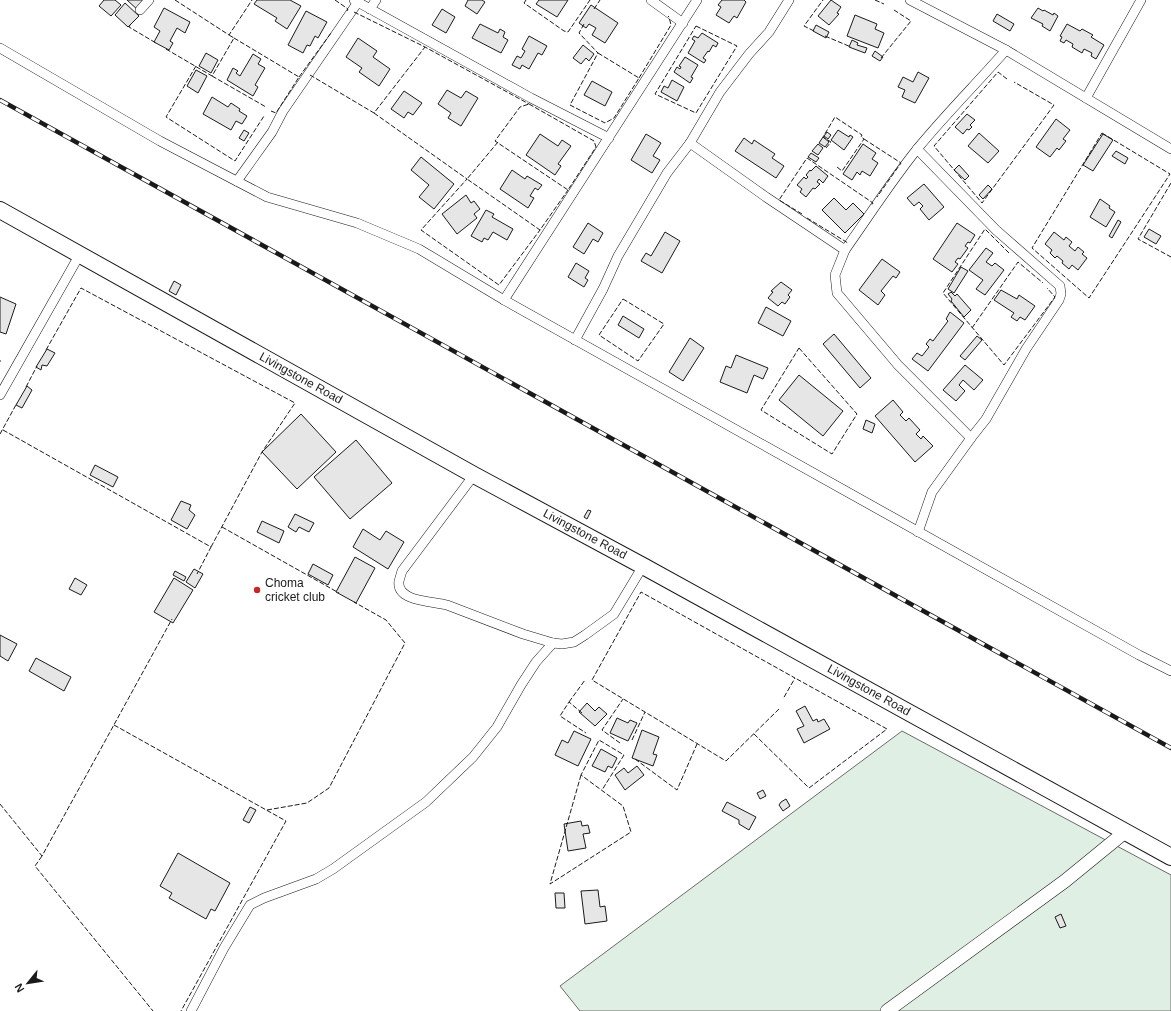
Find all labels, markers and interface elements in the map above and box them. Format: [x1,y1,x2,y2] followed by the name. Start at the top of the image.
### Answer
[257,349,345,407] street label: Livingstone Road
[541,506,629,562] street label: Livingstone Road
[265,576,325,604] place label: Choma cricket club
[252,585,262,595] marker: Choma cricket club
[825,661,913,719] street label: Livingstone Road
[8,963,48,1003] north arrow
[12,982,27,994] text: N

